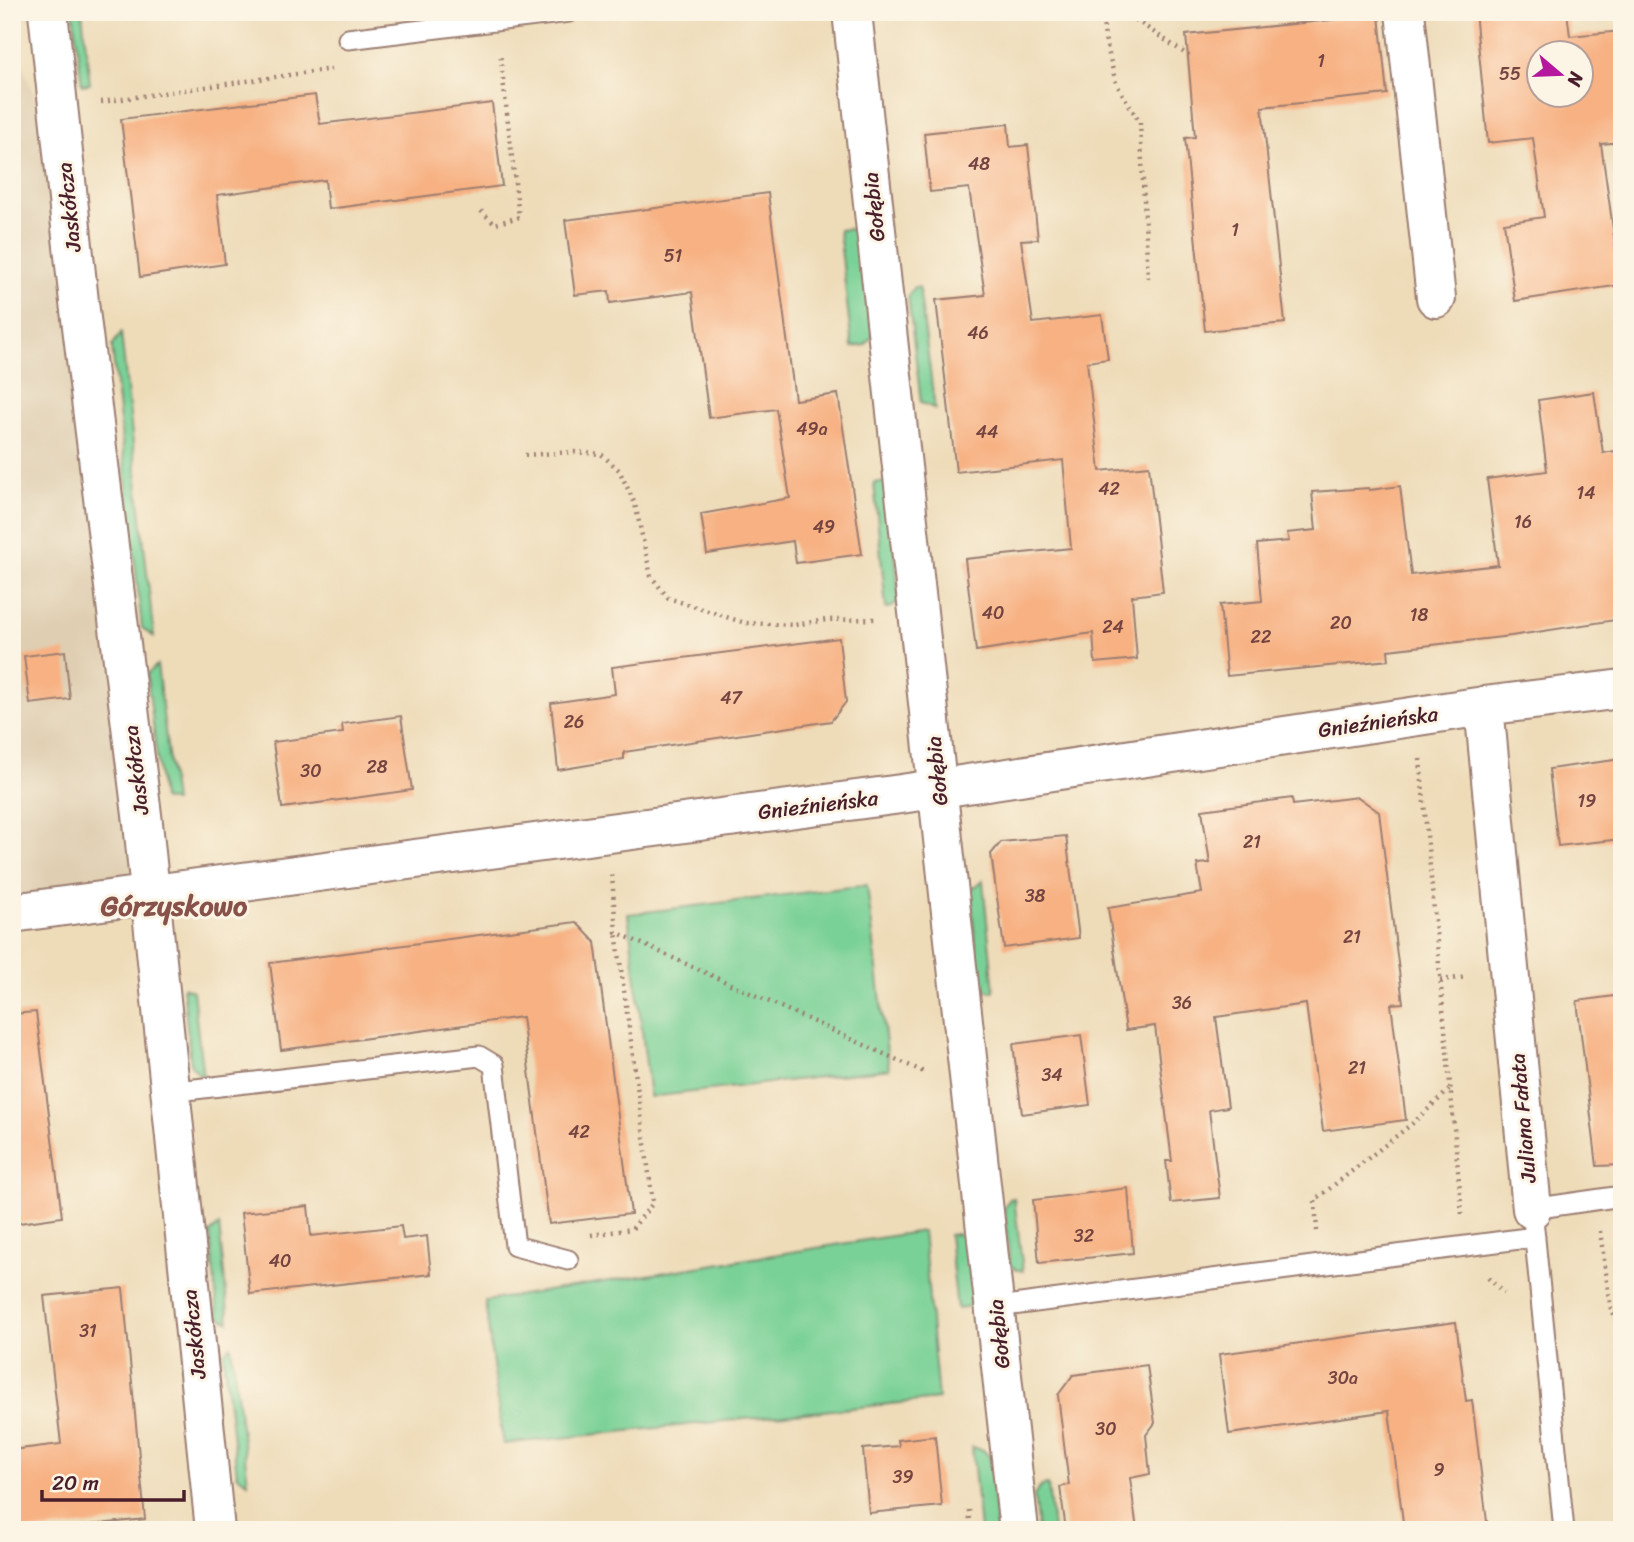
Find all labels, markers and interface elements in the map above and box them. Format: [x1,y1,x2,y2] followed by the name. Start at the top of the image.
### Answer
[1526,38,1596,108] north arrow
[1317,45,1325,77] house number: 1
[1499,58,1521,90] house number: 55
[1558,67,1594,92] text: N
[968,148,990,180] house number: 48
[45,160,93,255] street label: Jaskółcza
[851,170,897,243] street label: Gołębia
[1231,214,1239,246] house number: 1
[664,240,683,272] house number: 51
[967,317,989,349] house number: 46
[796,413,828,445] house number: 49a
[976,416,998,448] house number: 44
[1098,473,1120,505] house number: 42
[1577,477,1595,509] house number: 14
[1514,506,1532,538] house number: 16
[813,511,835,543] house number: 49
[982,597,1004,629] house number: 40
[1410,599,1428,631] house number: 18
[1330,607,1352,639] house number: 20
[1102,611,1124,643] house number: 24
[1251,621,1271,653] house number: 22
[720,682,743,714] house number: 47
[1316,695,1441,749] street label: Gnieźnieńska
[564,706,584,738] house number: 26
[112,723,160,818] street label: Jaskółcza
[914,734,960,807] street label: Gołębia
[366,751,388,783] house number: 28
[300,755,322,787] house number: 30
[756,779,881,831] street label: Gnieźnieńska
[1578,785,1596,817] house number: 19
[1243,826,1261,858] house number: 21
[1025,880,1046,912] house number: 38
[101,881,248,930] district label: Górzyskowo
[1343,921,1361,953] house number: 21
[1172,987,1192,1019] house number: 36
[1498,1051,1548,1185] street label: Juliana Fałata
[1348,1052,1366,1084] house number: 21
[1041,1059,1063,1091] house number: 34
[568,1116,590,1148] house number: 42
[1074,1220,1094,1252] house number: 32
[269,1245,291,1277] house number: 40
[170,1287,218,1382] street label: Jaskółcza
[976,1297,1022,1370] street label: Gołębia
[79,1315,97,1347] house number: 31
[1328,1362,1358,1394] house number: 30a
[1095,1413,1117,1445] house number: 30
[1433,1454,1445,1486] house number: 9
[42,1458,184,1502] scale bar
[893,1461,913,1493] house number: 39
[52,1464,99,1502] text: 20 m

